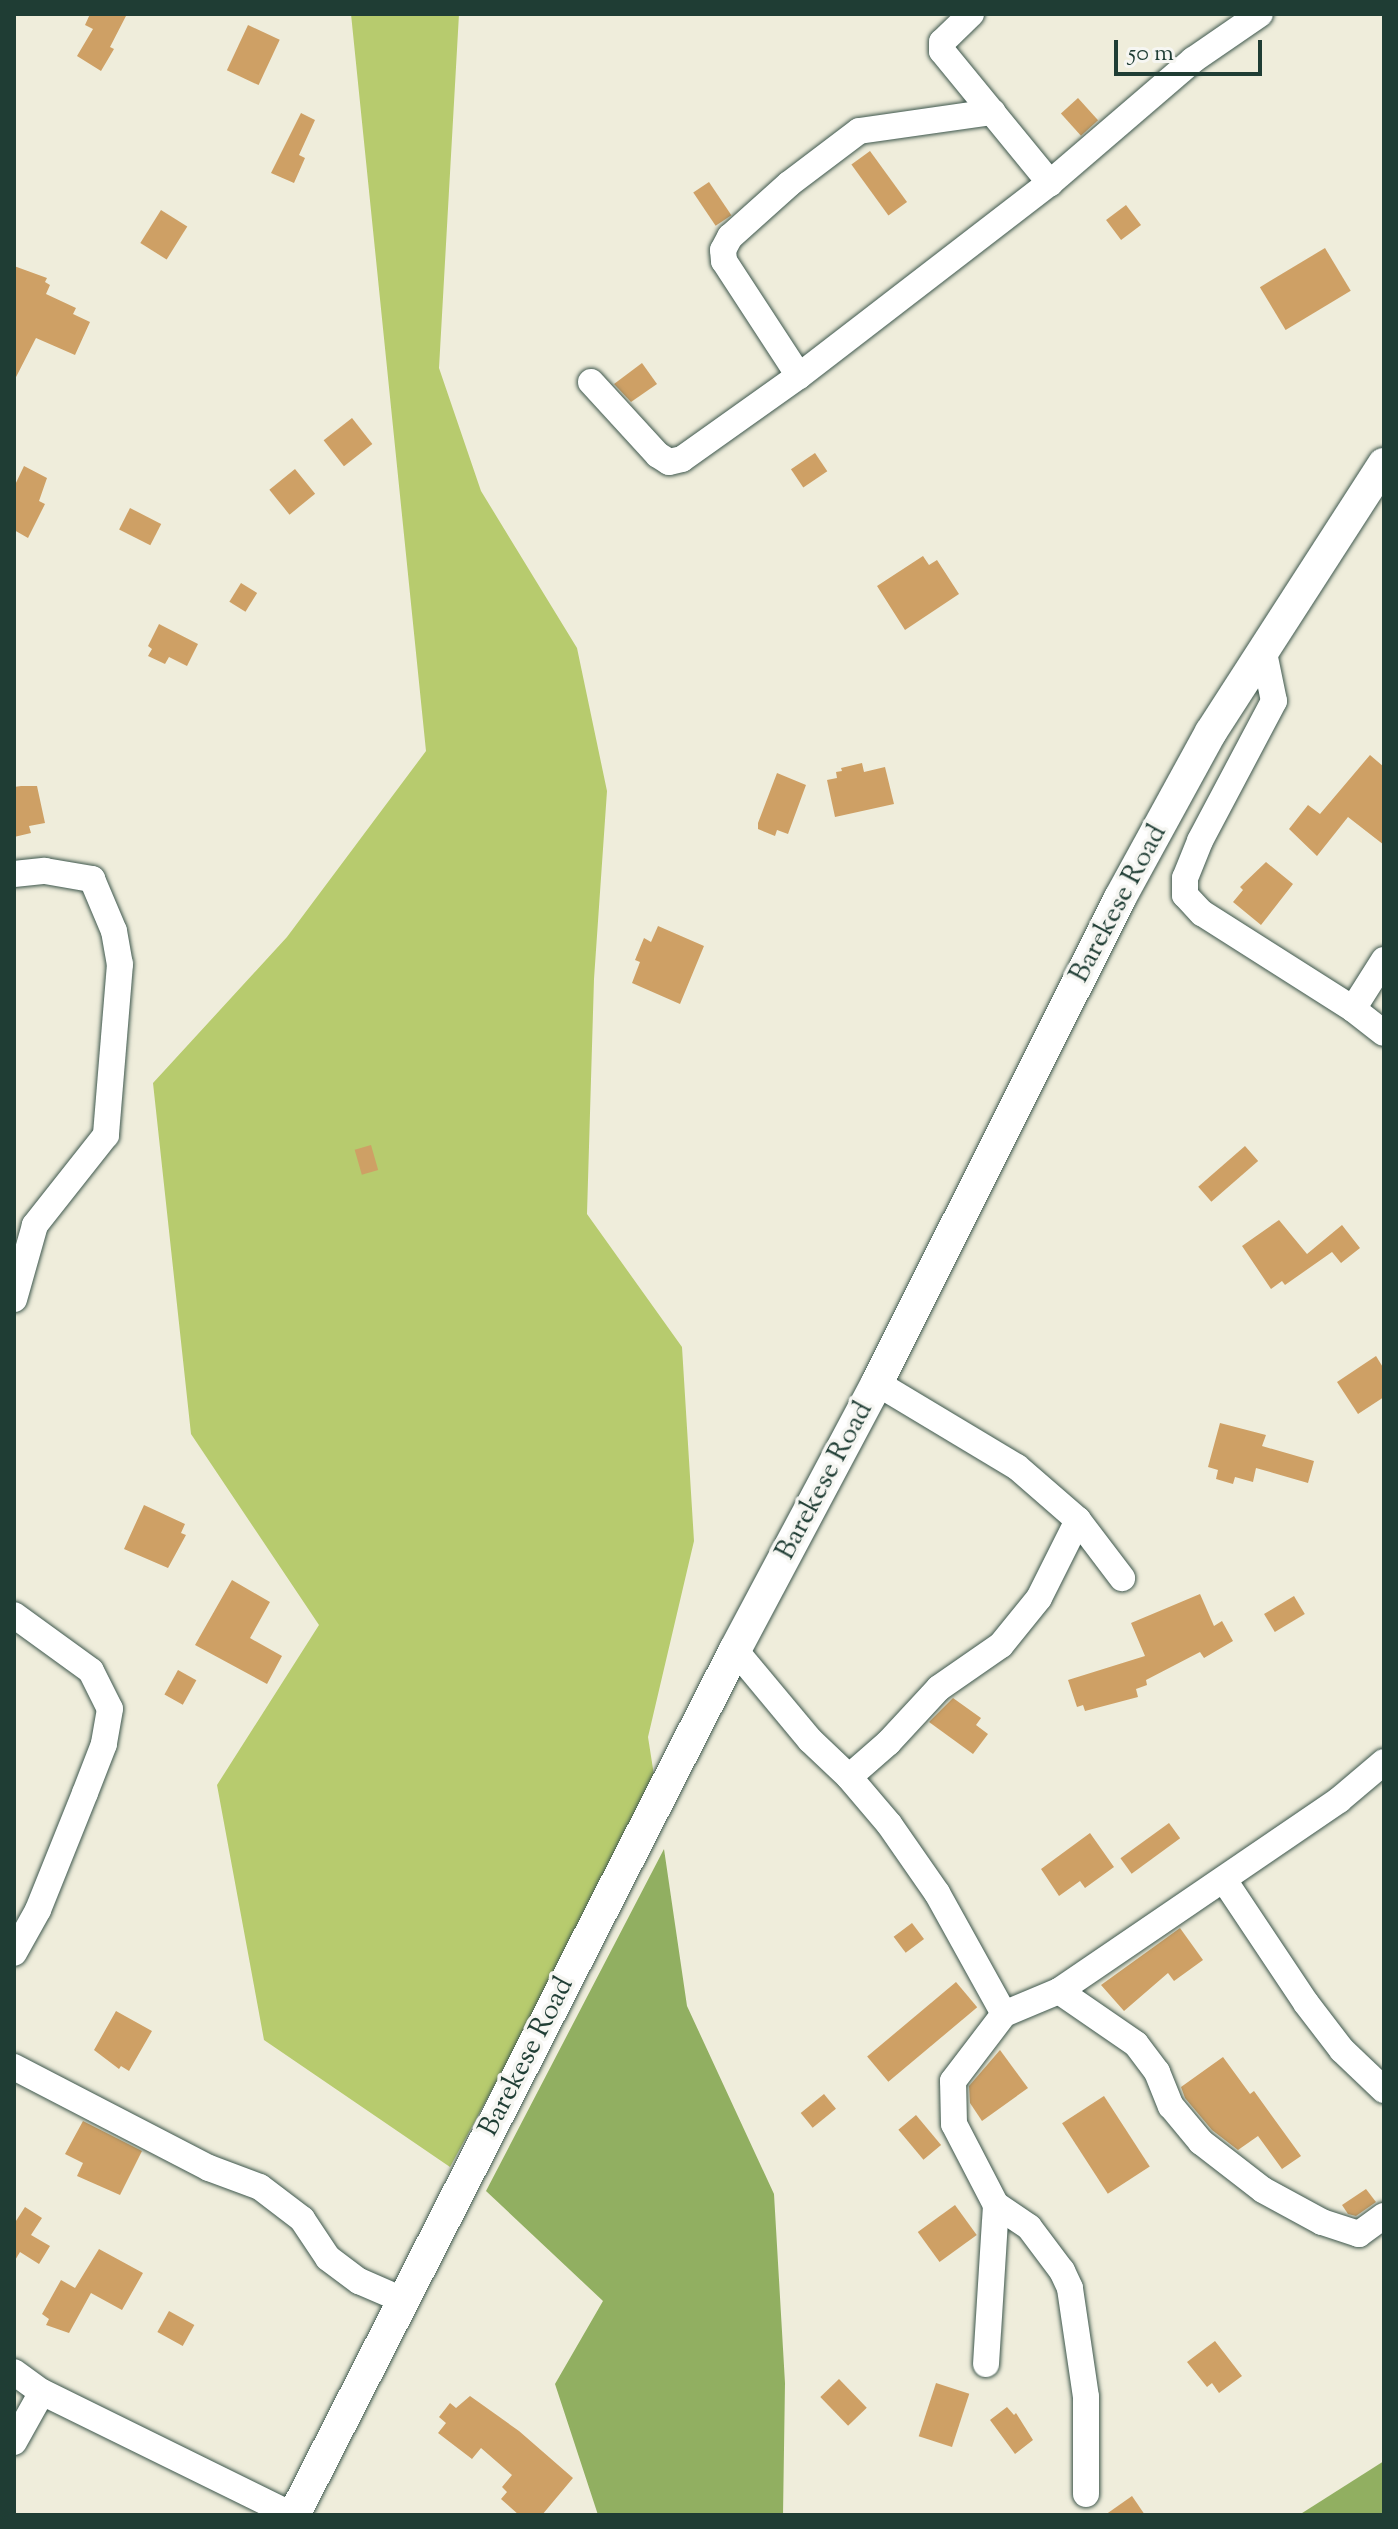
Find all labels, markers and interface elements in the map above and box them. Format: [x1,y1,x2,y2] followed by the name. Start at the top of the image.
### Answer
[1118,24,1266,74] scale bar
[1128,37,1174,71] text: 50 m
[1063,819,1175,989] street label: Barekese Road
[769,1396,881,1566] street label: Barekese Road
[472,1972,582,2142] street label: Barekese Road

